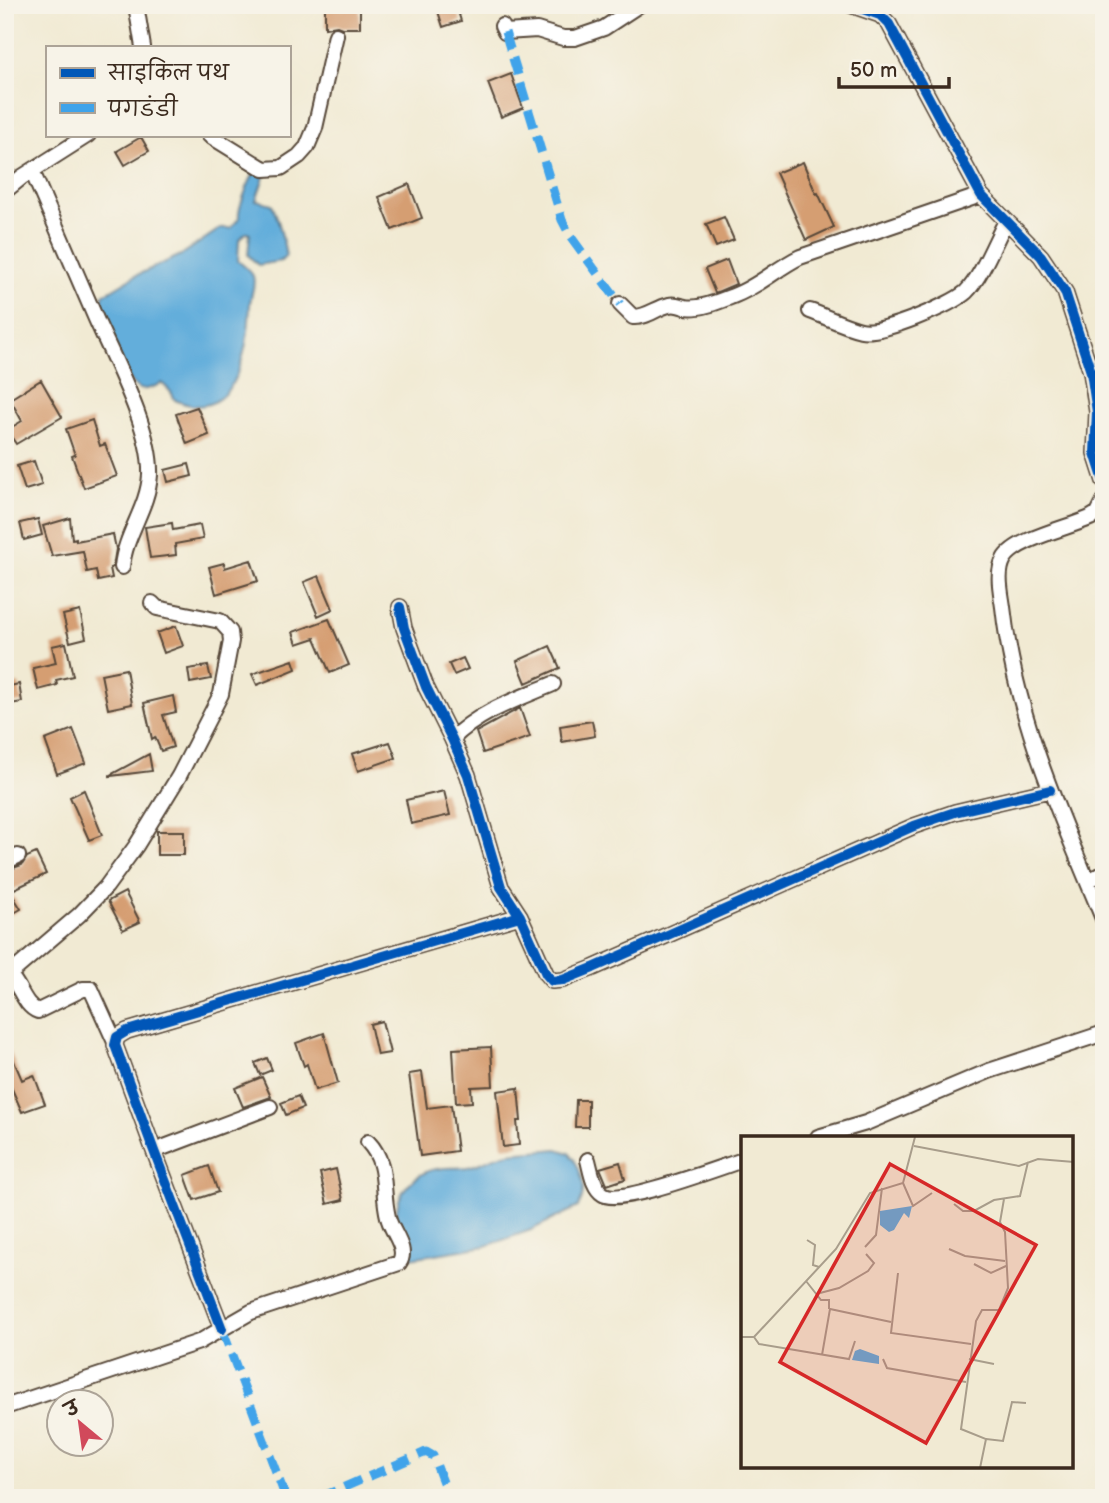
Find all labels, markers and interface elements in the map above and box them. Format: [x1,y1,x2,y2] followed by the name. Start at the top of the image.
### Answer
[46,46,290,136] legend
[839,46,950,90] scale bar
[107,57,230,86] text: साइकिल पथ
[850,58,897,83] text: 50 m
[107,93,179,122] text: पगडंडी
[741,1136,1074,1468] inset map
[46,1388,116,1458] north arrow
[60,1395,86,1424] text: उ

